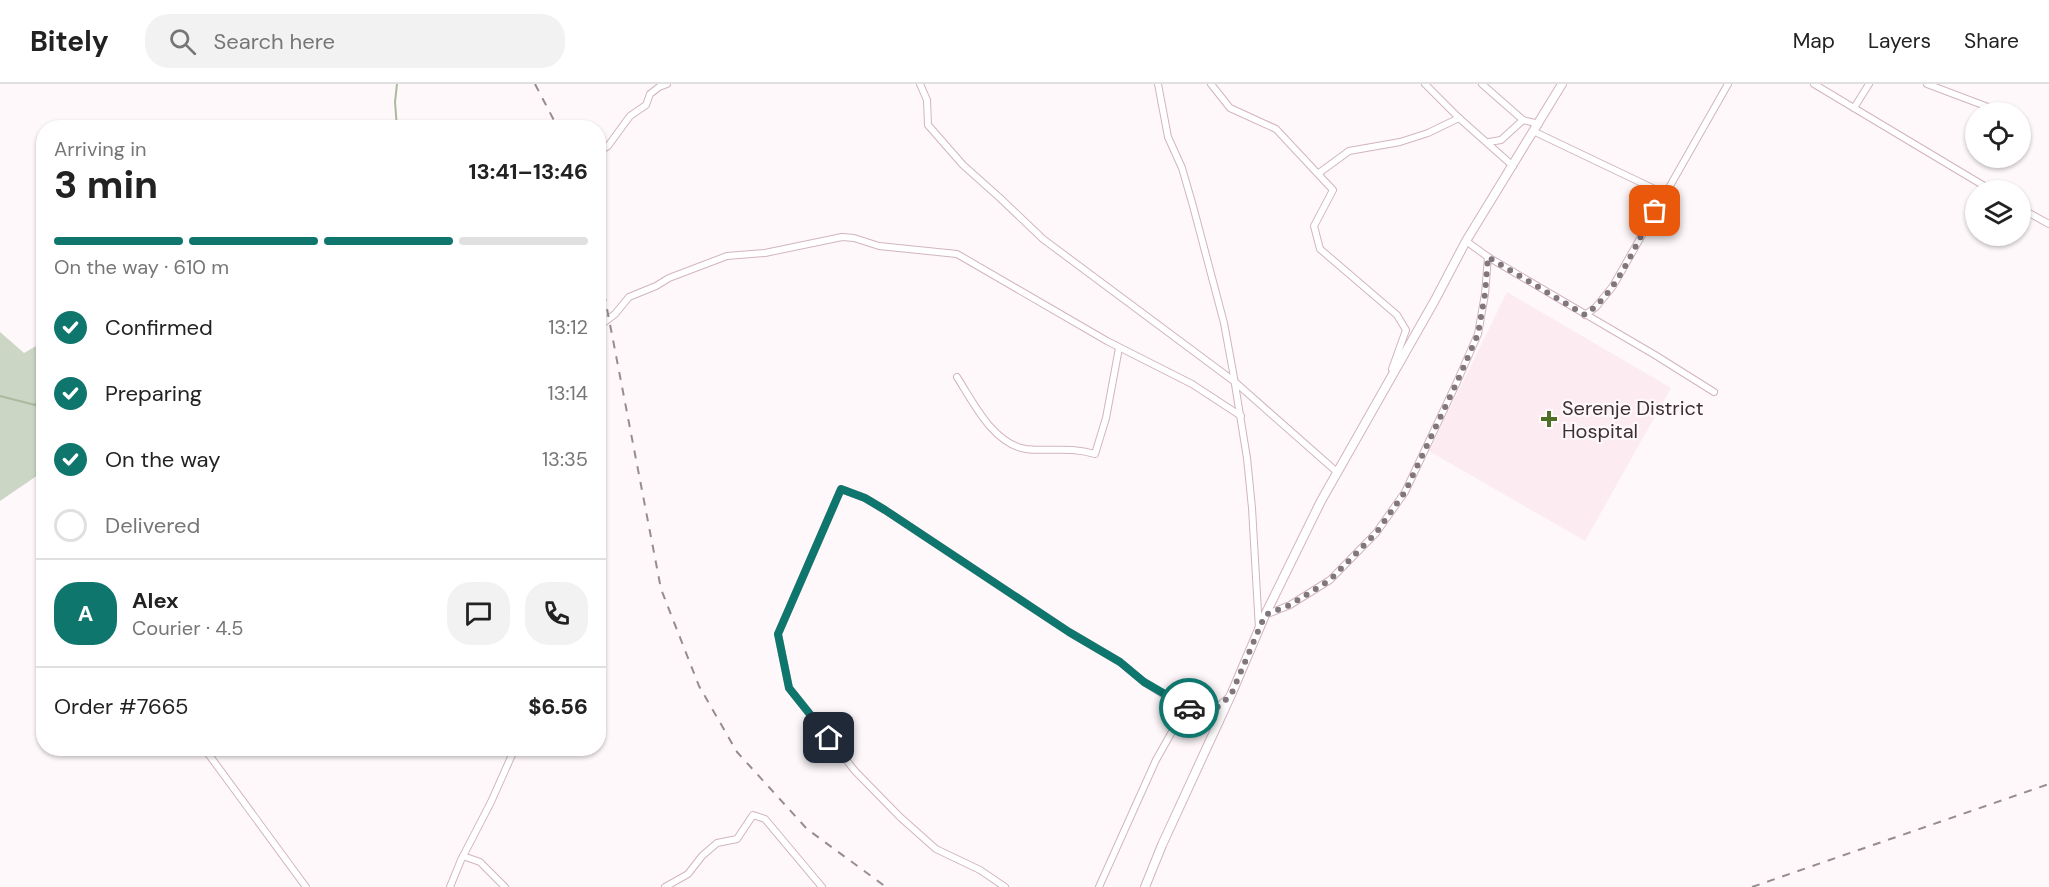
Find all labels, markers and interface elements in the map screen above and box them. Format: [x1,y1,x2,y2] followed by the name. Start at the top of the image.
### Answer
[145,14,565,68] search box
[30,23,109,60] text: Bitely
[166,25,199,58] icon: search
[214,27,335,56] text: Search here
[1793,27,1835,55] text: Map
[1868,27,1931,55] text: Layers
[1964,27,2019,55] text: Share
[1965,102,2031,246] map controls
[1965,102,2031,168] button: locate
[54,136,146,162] text: Arriving in
[468,157,588,186] text: 13:41–13:46
[54,159,158,210] text: 3 min
[1965,180,2031,246] button: layers
[1629,185,1680,236] pin
[1638,194,1671,227] icon: bag
[54,254,229,280] text: On the way · 610 m
[54,311,87,344] icon: check
[105,313,213,342] text: Confirmed
[548,314,588,340] text: 13:12
[54,377,87,410] icon: check
[105,379,202,408] text: Preparing
[548,380,588,406] text: 13:14
[1562,395,1704,444] place label: Serenje District Hospital
[1540,410,1558,428] marker: Serenje District Hospital
[54,443,87,476] icon: check
[105,445,220,474] text: On the way
[542,446,588,472] text: 13:35
[105,511,200,540] text: Delivered
[447,582,510,645] button: chat
[525,582,588,645] button: phone
[132,586,179,615] text: Alex
[78,599,93,628] text: A
[132,615,244,641] text: Courier · 4.5
[1159,678,1219,738] courier
[54,692,189,721] text: Order #7665
[528,692,588,721] text: $6.56
[1173,692,1206,725] icon: car
[803,712,854,763] pin
[812,721,845,754] icon: home

